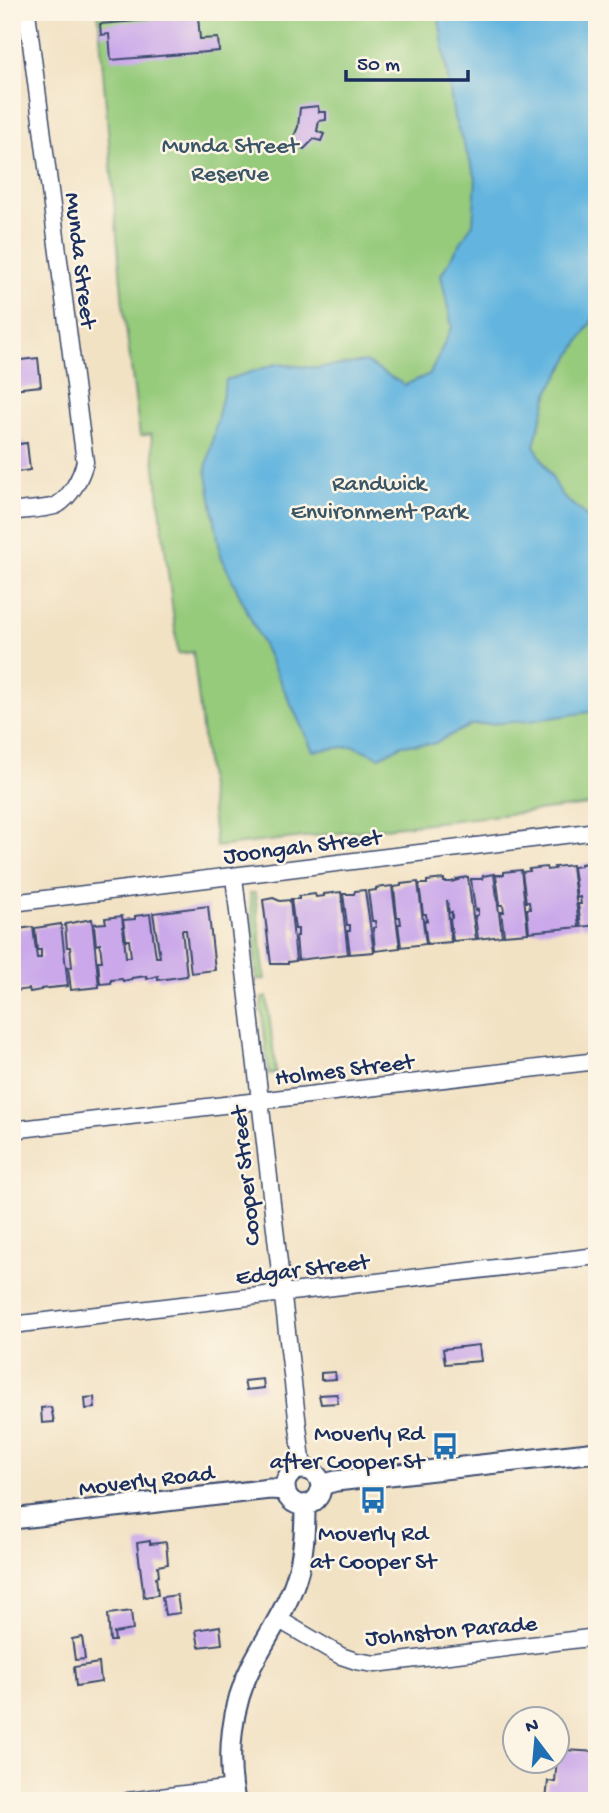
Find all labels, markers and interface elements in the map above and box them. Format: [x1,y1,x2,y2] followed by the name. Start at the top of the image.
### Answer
[346,38,469,82] scale bar
[357,54,400,79] text: 50 m
[162,133,300,190] park label: Munda Street Reserve
[56,191,101,332] street label: Munda Street
[291,471,470,528] park label: Randwick Environment Park
[222,824,385,873] street label: Joongah Street
[273,1048,418,1094] street label: Holmes Street
[225,1102,269,1247] street label: Cooper Street
[234,1249,373,1294] street label: Edgar Street
[270,1421,426,1478] place label: Moverly Rd after Cooper St
[430,1431,460,1461] bus stop icon: Moverly Rd after Cooper St
[77,1460,217,1505] street label: Moverly Road
[358,1485,388,1515] bus stop icon: Moverly Rd at Cooper St
[310,1521,438,1578] place label: Moverly Rd at Cooper St
[364,1610,539,1654] street label: Johnston Parade
[500,1704,570,1774] north arrow
[523,1714,541,1740] text: N

